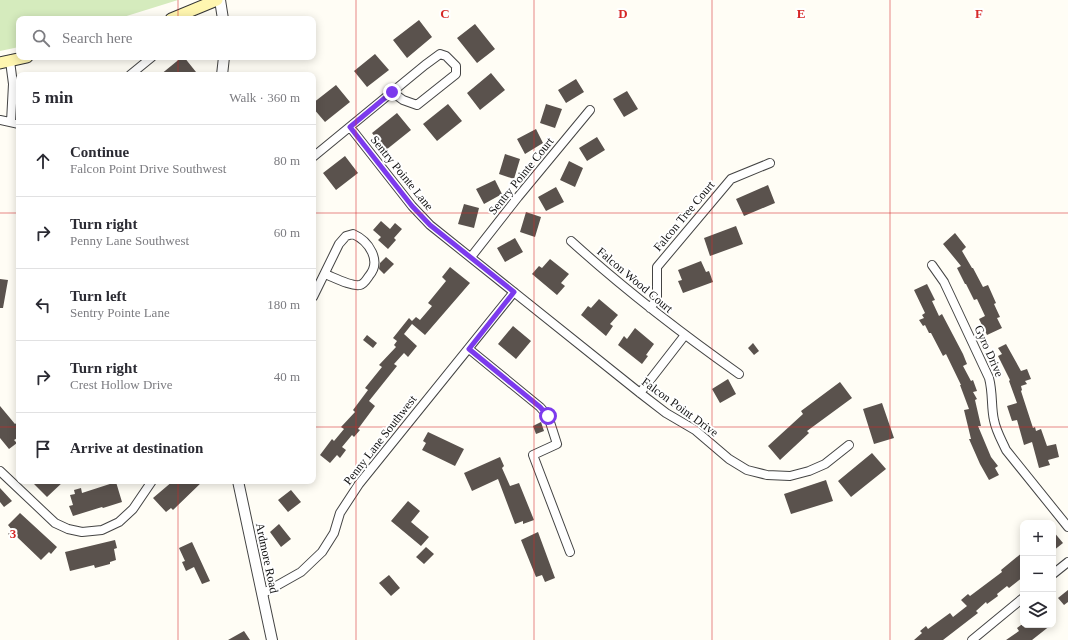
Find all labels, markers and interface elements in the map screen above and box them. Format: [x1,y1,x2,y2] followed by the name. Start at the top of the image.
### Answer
[440,6,450,21] text: C
[618,6,628,21] text: D
[797,6,805,21] text: E
[975,6,983,21] text: F
[16,16,316,60] search box
[30,27,52,49] icon: search
[62,30,132,46] text: Search here
[383,83,401,101] route end
[32,88,73,107] text: 5 min
[229,90,300,105] text: Walk · 360 m
[368,133,436,213] street label: Sentry Pointe Lane
[486,134,557,217] street label: Sentry Pointe Court
[70,144,129,160] text: Continue
[32,150,54,172] icon: ahead
[274,153,300,168] text: 80 m
[70,161,226,176] text: Falcon Point Drive Southwest
[651,178,718,254] street label: Falcon Tree Court
[70,216,137,232] text: Turn right
[32,222,54,244] icon: right
[274,225,300,240] text: 60 m
[70,233,189,248] text: Penny Lane Southwest
[594,244,676,316] street label: Falcon Wood Court
[70,288,127,304] text: Turn left
[32,294,54,316] icon: left
[267,297,300,312] text: 180 m
[70,305,170,320] text: Sentry Pointe Lane
[971,323,1007,379] street label: Gyro Drive
[70,360,137,376] text: Turn right
[32,366,54,388] icon: right
[274,369,300,384] text: 40 m
[639,374,721,440] street label: Falcon Point Drive
[70,377,173,392] text: Crest Hollow Drive
[341,392,420,488] street label: Penny Lane Southwest
[539,407,557,425] route start
[32,438,54,460] icon: arrive
[70,440,203,456] text: Arrive at destination
[1020,520,1056,628] map controls
[1020,520,1056,556] button: +
[253,521,281,595] street label: Ardmore Road
[10,526,17,541] text: 3
[1020,556,1056,592] button: −
[1020,592,1056,628] button: layers

